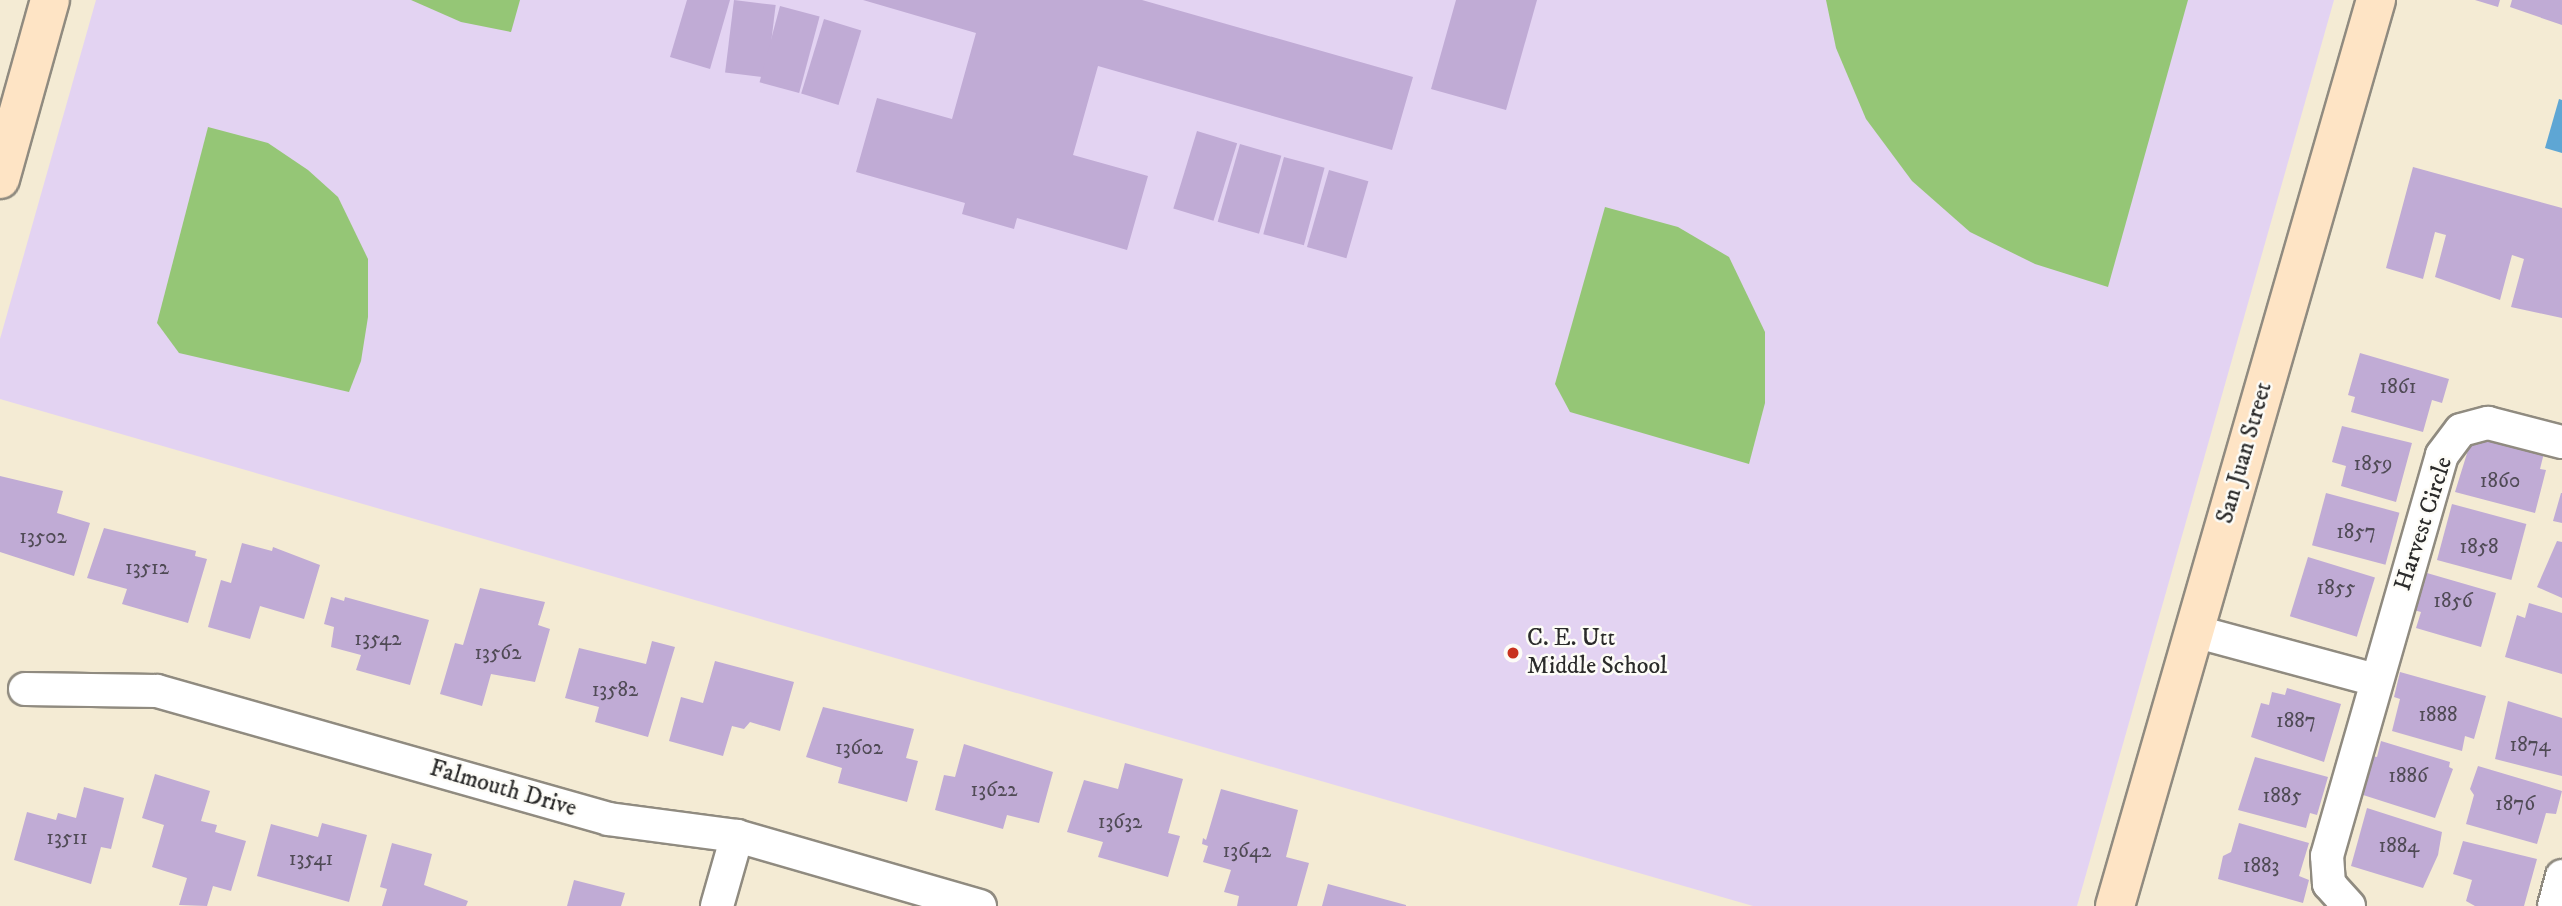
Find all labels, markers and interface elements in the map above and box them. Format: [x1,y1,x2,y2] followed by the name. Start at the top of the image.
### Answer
[2380,374,2416,400] house number: 1861
[2211,379,2279,527] street label: San Juan Street
[2353,451,2393,477] house number: 1859
[2389,453,2459,595] street label: Harvest Circle
[2480,468,2520,494] house number: 1860
[2336,519,2376,545] house number: 1857
[19,524,67,550] house number: 13502
[2459,534,2499,560] house number: 1858
[125,555,169,581] house number: 13512
[2316,575,2356,601] house number: 1855
[2433,588,2473,614] house number: 1856
[1527,625,1667,681] place label: C. E. Utt Middle School
[354,626,402,652] house number: 13542
[474,640,522,666] house number: 13562
[1505,645,1521,661] marker: C. E. Utt Middle School
[592,677,638,703] house number: 13582
[2418,702,2458,728] house number: 1888
[2276,708,2316,734] house number: 1887
[2509,732,2551,758] house number: 1874
[835,735,883,761] house number: 13602
[426,754,580,824] street label: Falmouth Drive
[2388,763,2428,789] house number: 1886
[970,777,1018,803] house number: 13622
[2262,783,2302,809] house number: 1885
[2495,791,2535,817] house number: 1876
[1098,809,1142,835] house number: 13632
[46,825,88,851] house number: 13511
[2379,833,2419,859] house number: 1884
[1223,838,1271,864] house number: 13642
[289,846,333,872] house number: 13541
[2243,853,2279,879] house number: 1883

